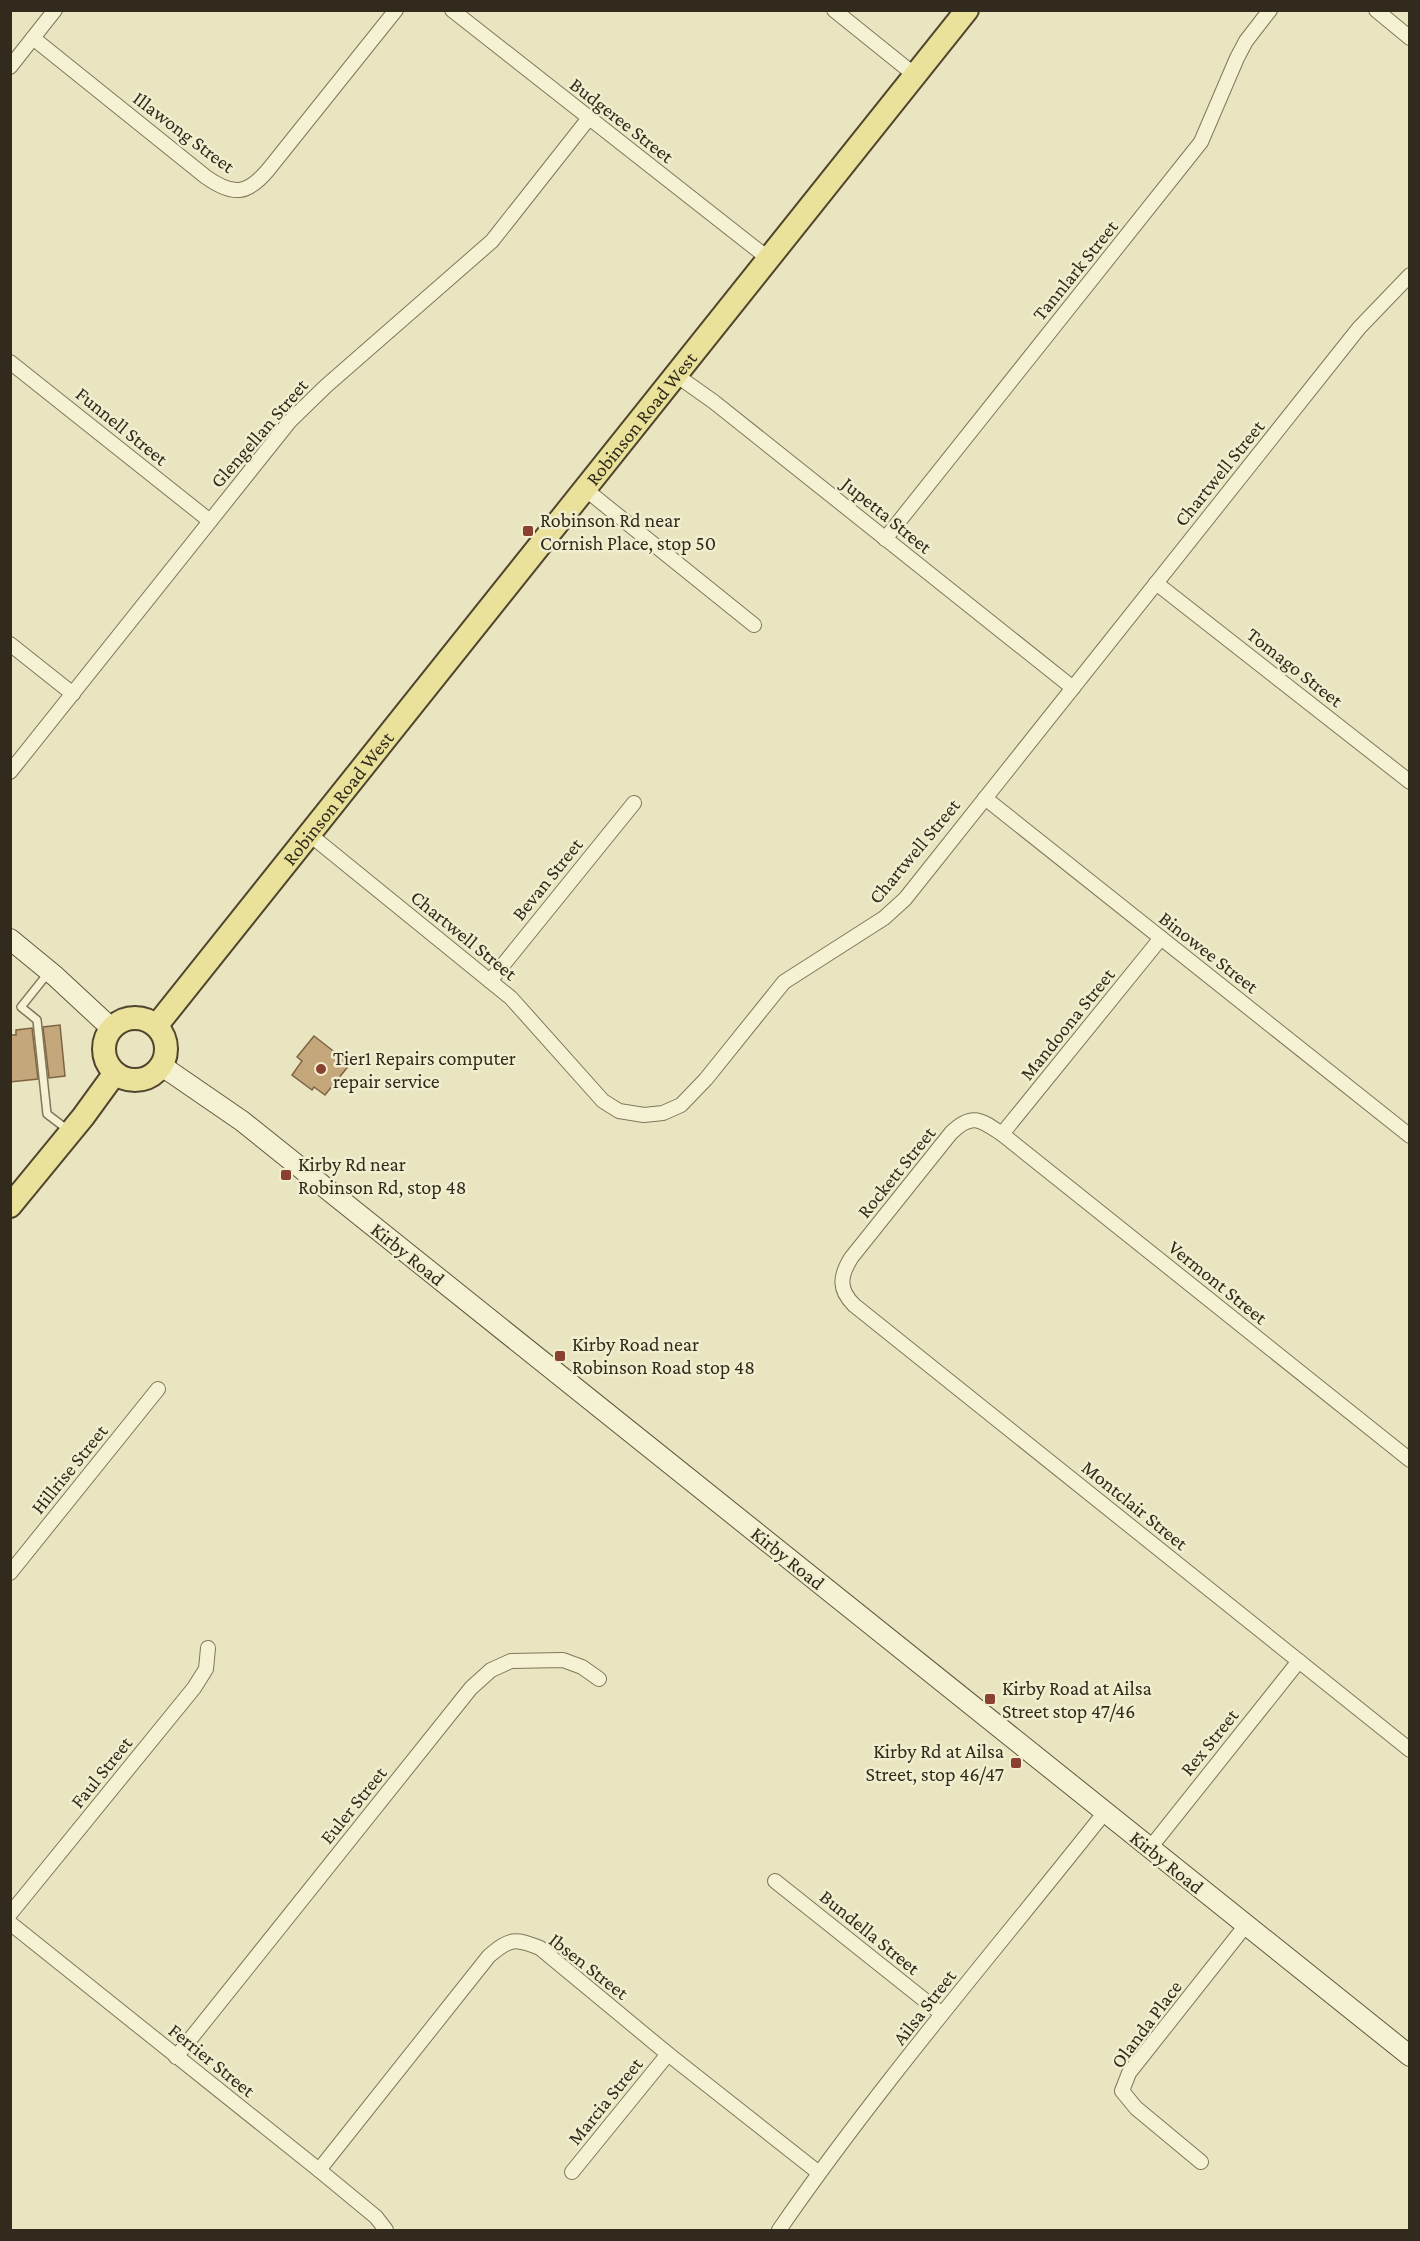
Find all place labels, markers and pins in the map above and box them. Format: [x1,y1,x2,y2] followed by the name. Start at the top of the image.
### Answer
[540,509,716,555] place label: Robinson Rd near Cornish Place, stop 50
[521,524,535,538] marker: Robinson Rd near Cornish Place, stop 50
[333,1047,516,1093] place label: Tier1 Repairs computer repair service
[314,1062,328,1076] marker: Tier1 Repairs computer repair service
[298,1153,466,1199] place label: Kirby Rd near Robinson Rd, stop 48
[279,1168,293,1182] marker: Kirby Rd near Robinson Rd, stop 48
[572,1333,755,1379] place label: Kirby Road near Robinson Road stop 48
[553,1349,567,1363] marker: Kirby Road near Robinson Road stop 48
[1002,1677,1152,1723] place label: Kirby Road at Ailsa Street stop 47/46
[983,1692,997,1706] marker: Kirby Road at Ailsa Street stop 47/46
[866,1740,1004,1786] place label: Kirby Rd at Ailsa Street, stop 46/47
[1009,1756,1023,1770] marker: Kirby Rd at Ailsa Street, stop 46/47

